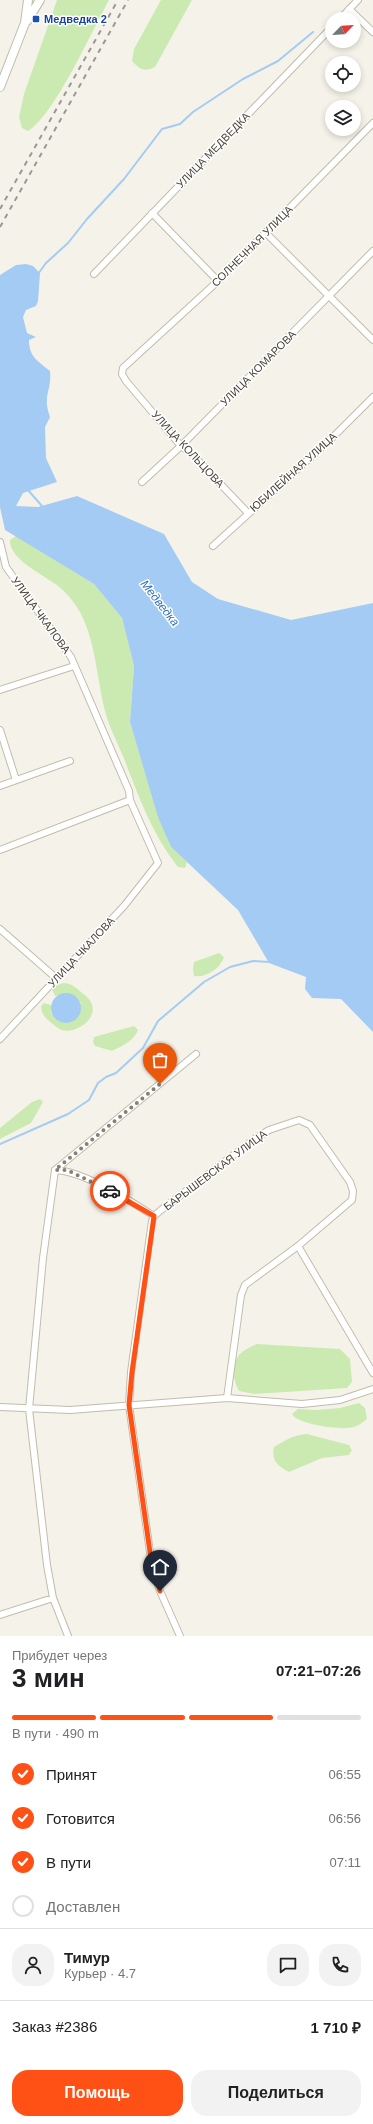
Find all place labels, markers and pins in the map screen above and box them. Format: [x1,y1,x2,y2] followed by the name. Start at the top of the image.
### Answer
[44,13,107,25] place label: Медведка 2
[31,14,41,24] marker: Медведка 2
[143,1043,177,1084] pin
[143,1550,177,1591] pin

